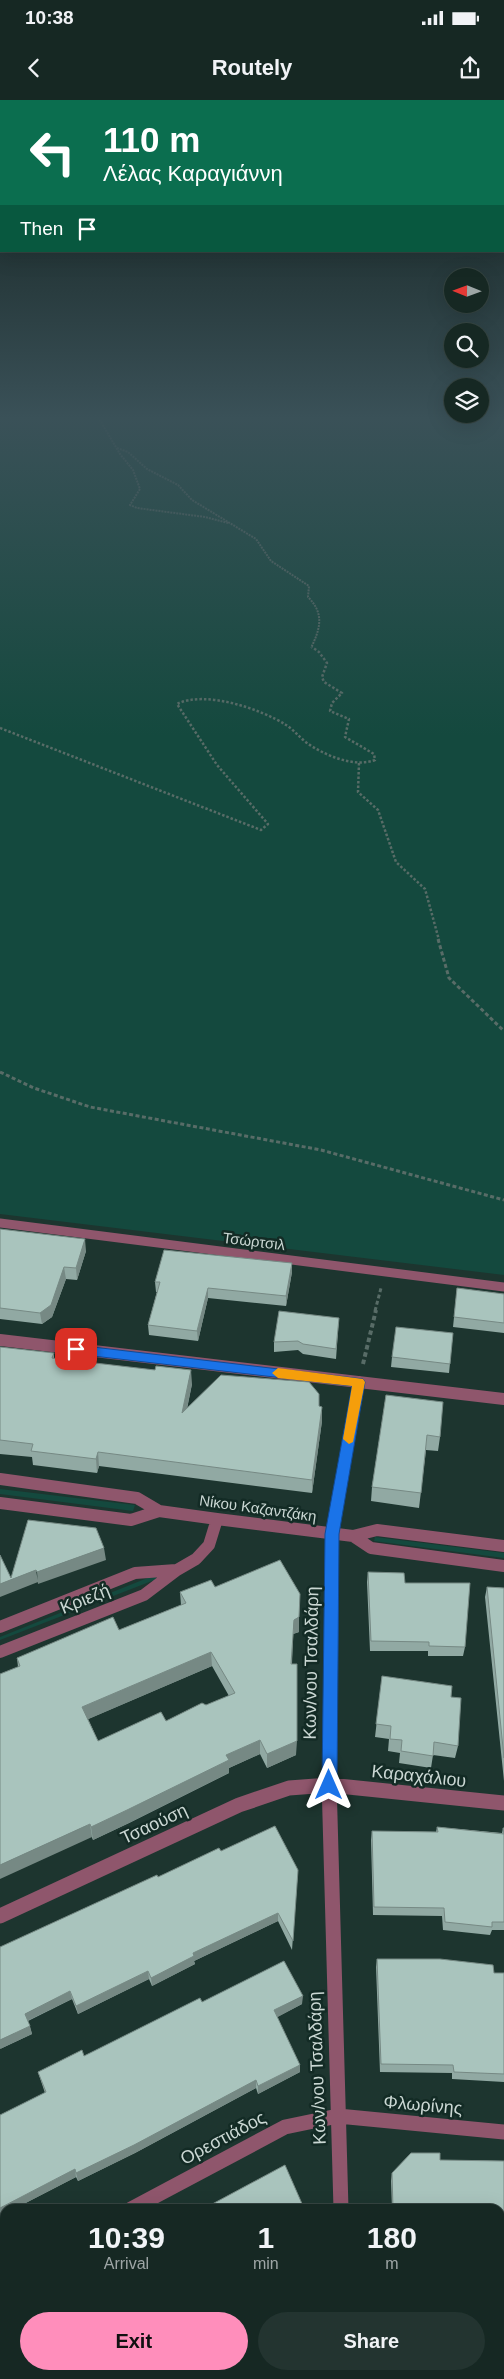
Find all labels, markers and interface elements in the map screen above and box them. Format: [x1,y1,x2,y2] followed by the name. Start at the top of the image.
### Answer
[25,7,74,28] text: 10:38
[20,54,48,82] icon: back
[456,54,484,82] icon: share
[212,55,292,80] text: Routely
[20,120,85,185] icon: left
[103,120,200,159] text: 110 m
[103,161,283,186] text: Λέλας Καραγιάννη
[73,215,101,243] icon: arrive
[20,218,63,239] text: Then
[444,268,489,312] north arrow
[444,268,489,423] map controls
[444,323,489,368] button: search
[444,378,489,423] button: layers
[222,1229,287,1253] street label: Τσώρτσιλ
[55,1328,97,1370] pin
[62,1335,90,1363] icon: arrive
[198,1491,318,1525] street label: Νίκου Καζαντζάκη
[57,1580,113,1618] street label: Κριεζή
[300,1586,322,1740] street label: Κων/νου Τσαλδάρη
[302,1758,354,1810] position arrow
[371,1761,467,1791] street label: Καραχάλιου
[117,1800,191,1848] street label: Τσαούση
[304,1991,330,2145] street label: Κων/νου Τσαλδάρη
[383,2092,464,2118] street label: Φλωρίνης
[177,2107,269,2169] street label: Ορεστιάδος
[88,2221,165,2254] text: 10:39
[257,2221,274,2254] text: 1
[367,2221,417,2254] text: 180
[104,2255,149,2272] text: Arrival
[253,2255,279,2272] text: min
[385,2255,398,2272] text: m
[20,2312,248,2370] button: Exit
[258,2312,485,2370] button: Share

